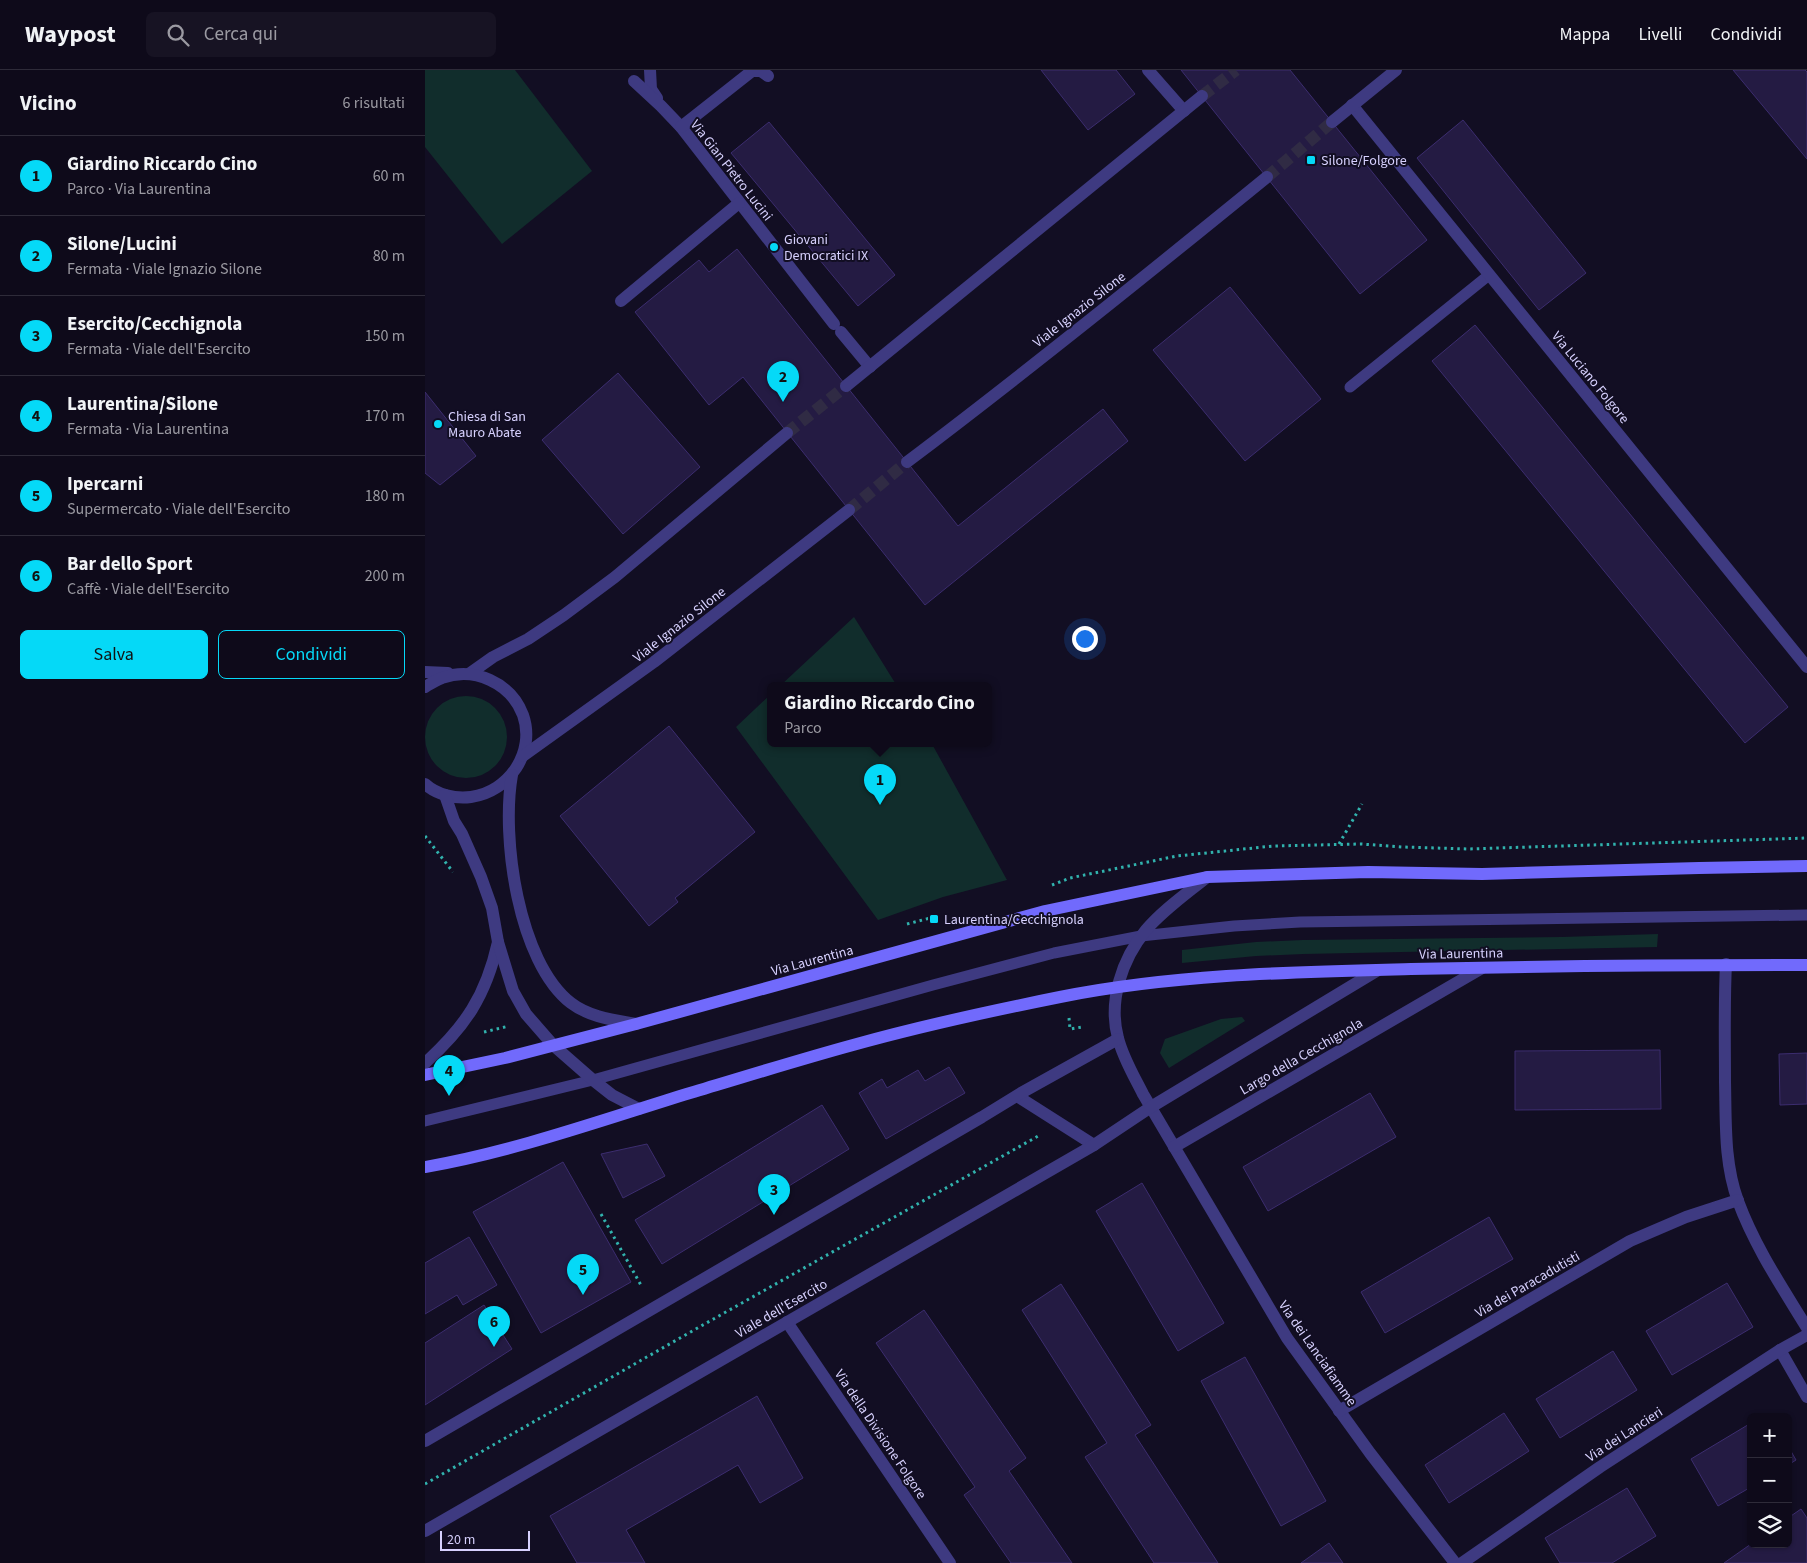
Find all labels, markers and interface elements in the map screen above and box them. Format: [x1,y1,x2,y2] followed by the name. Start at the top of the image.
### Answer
[146,12,496,57] search box
[25,17,116,52] text: Waypost
[164,21,192,49] icon: search
[204,21,278,48] text: Cerca qui
[1559,22,1610,47] text: Mappa
[1638,22,1682,47] text: Livelli
[1710,22,1782,47] text: Condividi
[20,88,77,118] text: Vicino
[343,92,405,114] text: 6 risultati
[685,116,777,225] street label: Via Gian Pietro Lucini
[67,151,257,178] text: Giardino Riccardo Cino
[1321,151,1407,171] place label: Silone/Folgore
[1305,154,1317,166] marker: Silone/Folgore
[32,165,40,187] text: 1
[373,165,405,187] text: 60 m
[67,178,211,200] text: Parco · Via Laurentina
[784,230,868,266] place label: Giovani Democratici IX
[67,231,177,258] text: Silone/Lucini
[768,241,780,253] marker: Giovani Democratici IX
[32,245,40,267] text: 2
[373,245,405,267] text: 80 m
[67,258,262,280] text: Fermata · Viale Ignazio Silone
[1029,267,1130,352] street label: Viale Ignazio Silone
[67,311,242,338] text: Esercito/Cecchignola
[32,325,40,347] text: 3
[365,325,405,347] text: 150 m
[1547,327,1634,428] street label: Via Luciano Folgore
[67,338,251,360] text: Fermata · Viale dell'Esercito
[767,361,799,402] pin: 2
[67,391,218,418] text: Laurentina/Silone
[32,405,40,427] text: 4
[365,405,405,427] text: 170 m
[448,407,526,443] place label: Chiesa di San Mauro Abate
[67,418,229,440] text: Fermata · Via Laurentina
[432,418,444,430] marker: Chiesa di San Mauro Abate
[67,471,143,498] text: Ipercarni
[32,485,40,507] text: 5
[365,485,405,507] text: 180 m
[67,498,290,520] text: Supermercato · Viale dell'Esercito
[67,551,193,578] text: Bar dello Sport
[32,565,40,587] text: 6
[365,565,405,587] text: 200 m
[67,578,230,600] text: Caffè · Viale dell'Esercito
[629,582,730,667] street label: Viale Ignazio Silone
[1072,626,1098,652] your location
[20,630,208,679] button: Salva
[218,630,405,679] button: Condividi
[767,682,992,747] popup
[784,690,975,717] text: Giardino Riccardo Cino
[784,717,822,739] text: Parco
[864,764,896,805] pin: 1
[944,910,1084,930] place label: Laurentina/Cecchignola
[928,913,940,925] marker: Laurentina/Cecchignola
[769,940,856,982] street label: Via Laurentina
[1419,943,1503,965] street label: Via Laurentina
[1236,1013,1367,1100] street label: Largo della Cecchignola
[433,1055,465,1096] pin: 4
[758,1174,790,1215] pin: 3
[1471,1247,1584,1323] street label: Via dei Paracadutisti
[567,1254,599,1295] pin: 5
[732,1274,831,1343] street label: Viale dell'Esercito
[1273,1297,1361,1410] street label: Via dei Lanciafiamme
[478,1306,510,1347] pin: 6
[829,1366,931,1503] street label: Via della Divisione Folgore
[1582,1402,1667,1467] street label: Via dei Lancieri
[1747,1413,1792,1548] map controls
[1747,1413,1792,1458] button: +
[1747,1458,1792,1503] button: −
[1747,1503,1792,1548] button: layers
[440,1528,530,1551] scale bar
[447,1530,475,1550] text: 20 m

